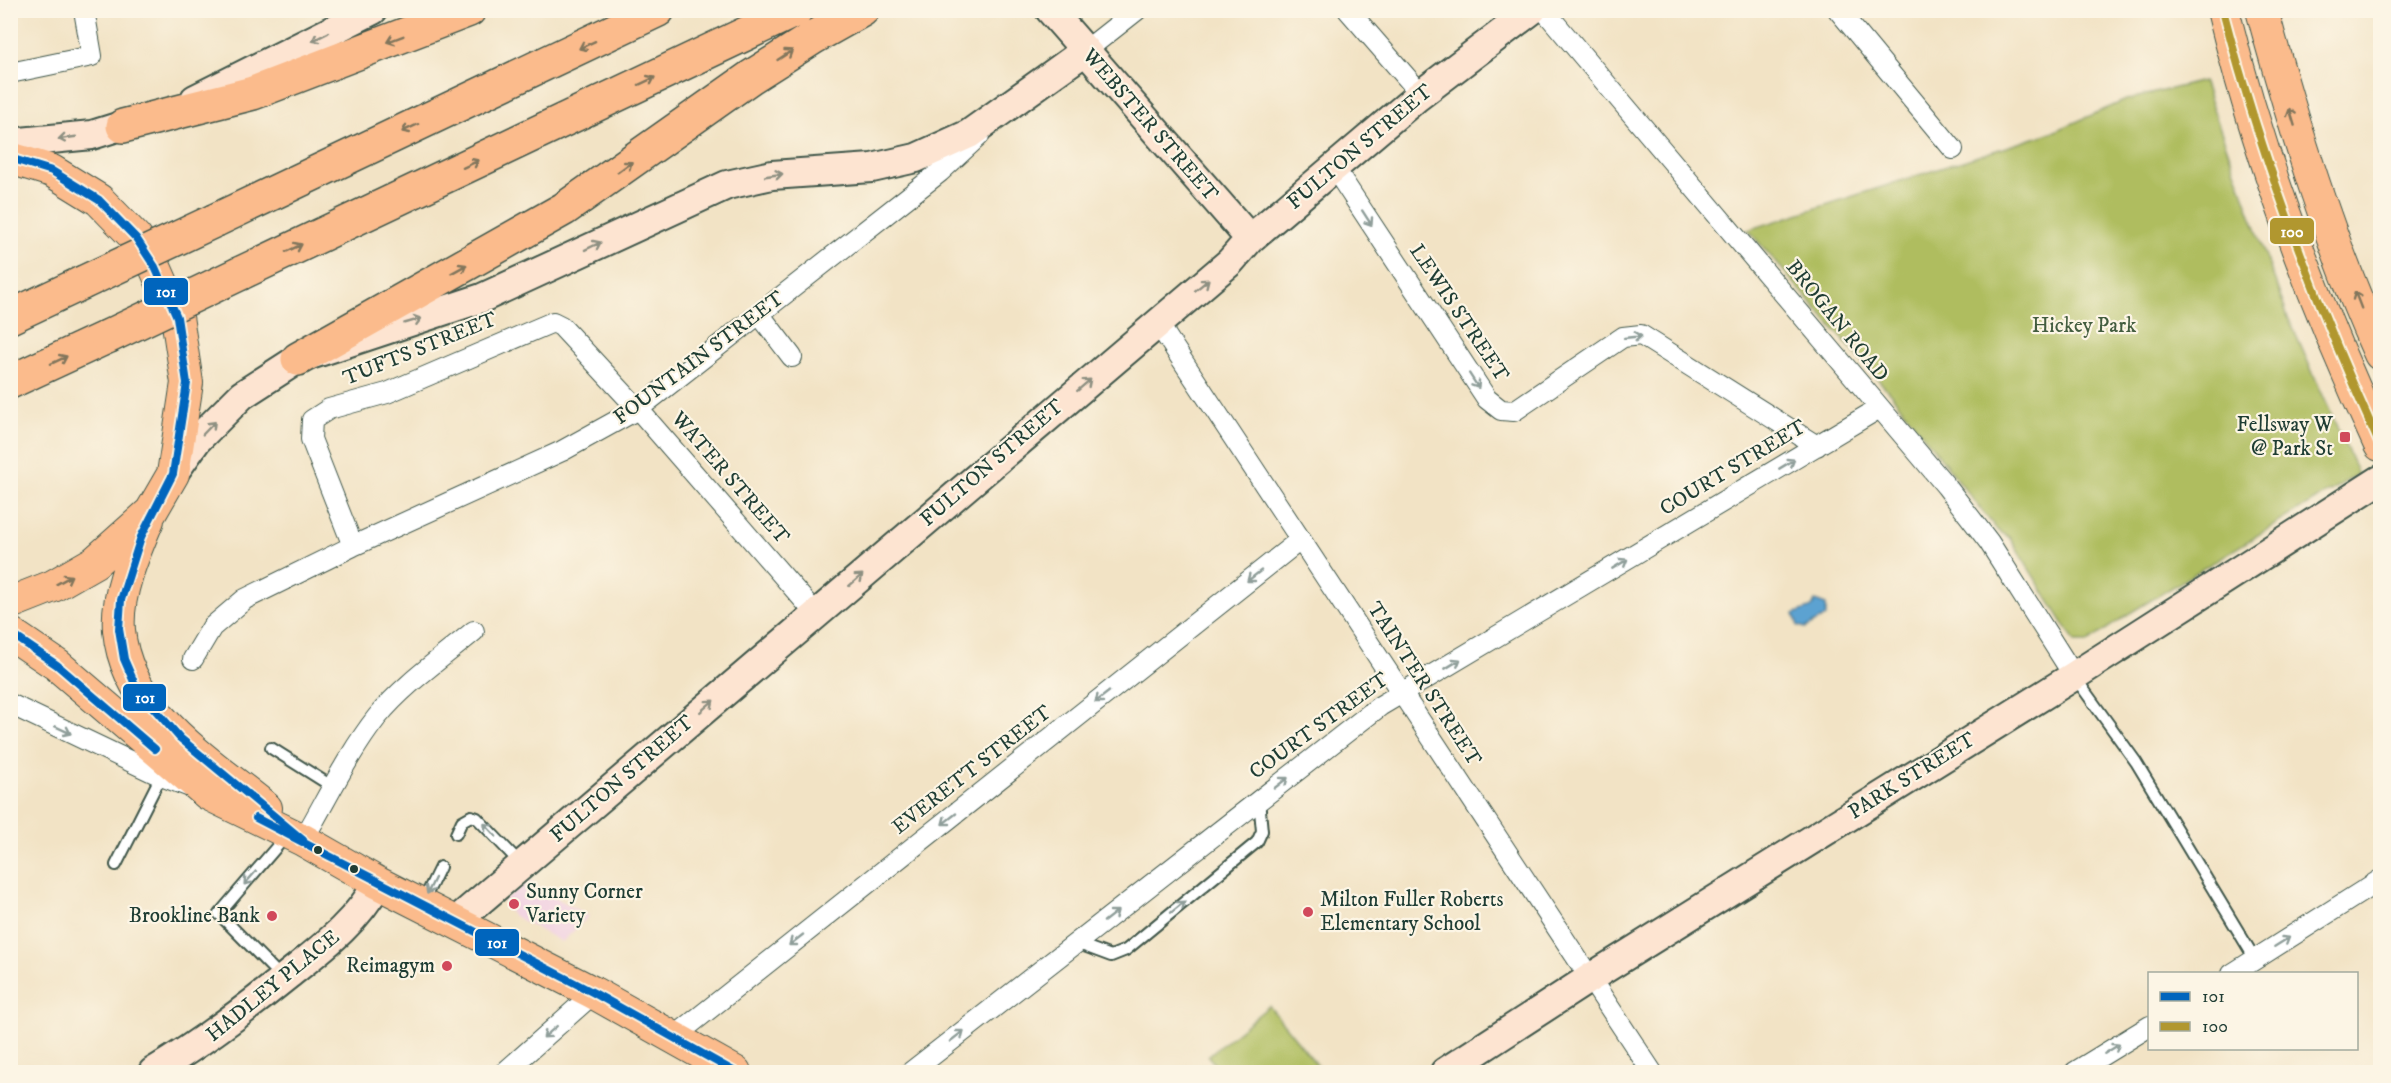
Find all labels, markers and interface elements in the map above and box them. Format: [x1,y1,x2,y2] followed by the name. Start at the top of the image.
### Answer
[312,31,330,43] one-way arrow
[386,35,405,46] one-way arrow
[578,39,596,51] one-way arrow
[1076,42,1224,207] street label: WEBSTER STREET
[776,49,793,61] one-way arrow
[637,74,655,86] one-way arrow
[1282,79,1438,215] street label: FULTON STREET
[2286,108,2297,127] one-way arrow
[402,122,420,134] one-way arrow
[58,132,78,143] one-way arrow
[461,158,479,170] one-way arrow
[616,161,632,173] one-way arrow
[763,169,783,180] one-way arrow
[1361,209,1374,226] one-way arrow
[2269,217,2315,245] line badge: 100
[2280,222,2304,242] text: 100
[584,239,602,251] one-way arrow
[1404,239,1515,387] street label: LEWIS STREET
[285,241,303,253] one-way arrow
[1780,255,1894,387] street label: BROGAN ROAD
[450,263,467,275] one-way arrow
[143,277,189,306] line badge: 101
[1194,278,1209,292] one-way arrow
[156,282,176,302] text: 101
[609,285,789,431] street label: FOUNTAIN STREET
[2352,292,2363,310] one-way arrow
[339,306,501,392] street label: TUFTS STREET
[2032,313,2137,339] park label: Hickey Park
[403,315,422,326] one-way arrow
[1623,331,1642,342] one-way arrow
[49,353,67,365] one-way arrow
[1468,372,1481,389] one-way arrow
[1076,378,1092,391] one-way arrow
[915,394,1069,532] street label: FULTON STREET
[665,406,795,550] street label: WATER STREET
[2236,412,2334,462] place label: Fellsway W @ Park St
[1655,414,1811,522] street label: COURT STREET
[201,421,216,436] one-way arrow
[2338,430,2352,444] marker: Fellsway W @ Park St
[1778,457,1795,469] one-way arrow
[1611,557,1628,569] one-way arrow
[1247,569,1263,582] one-way arrow
[848,573,864,586] one-way arrow
[55,574,72,586] one-way arrow
[1361,597,1487,771] street label: TAINTER STREET
[1444,657,1461,669] one-way arrow
[1244,667,1394,785] street label: COURT STREET
[122,683,167,712] line badge: 101
[135,688,155,708] text: 101
[1094,691,1110,704] one-way arrow
[699,700,715,713] one-way arrow
[887,700,1057,840] street label: EVERETT STREET
[545,710,699,848] street label: FULTON STREET
[54,724,72,736] one-way arrow
[1844,727,1980,825] street label: PARK STREET
[1273,776,1289,789] one-way arrow
[941,812,957,825] one-way arrow
[483,822,497,837] one-way arrow
[312,844,324,856] unlabelled marker
[348,863,360,875] unlabelled marker
[243,870,257,885] one-way arrow
[425,877,437,895] one-way arrow
[525,879,643,929] place label: Sunny Corner Variety
[1320,887,1503,937] place label: Milton Fuller Roberts Elementary School
[507,897,521,911] marker: Sunny Corner Variety
[1170,900,1186,913] one-way arrow
[129,903,261,929] place label: Brookline Bank
[1301,905,1315,919] marker: Milton Fuller Roberts Elementary School
[265,909,279,923] marker: Brookline Bank
[1102,909,1118,922] one-way arrow
[201,924,345,1048] street label: HADLEY PLACE
[474,928,520,957] line badge: 101
[487,933,507,953] text: 101
[789,933,805,946] one-way arrow
[2273,936,2290,948] one-way arrow
[346,953,435,979] place label: Reimagym
[440,959,454,973] marker: Reimagym
[2148,972,2358,1050] legend
[2202,986,2225,1008] text: 101
[2202,1016,2228,1038] text: 100
[543,1025,558,1039] one-way arrow
[949,1030,965,1043] one-way arrow
[2104,1043,2120,1055] one-way arrow

